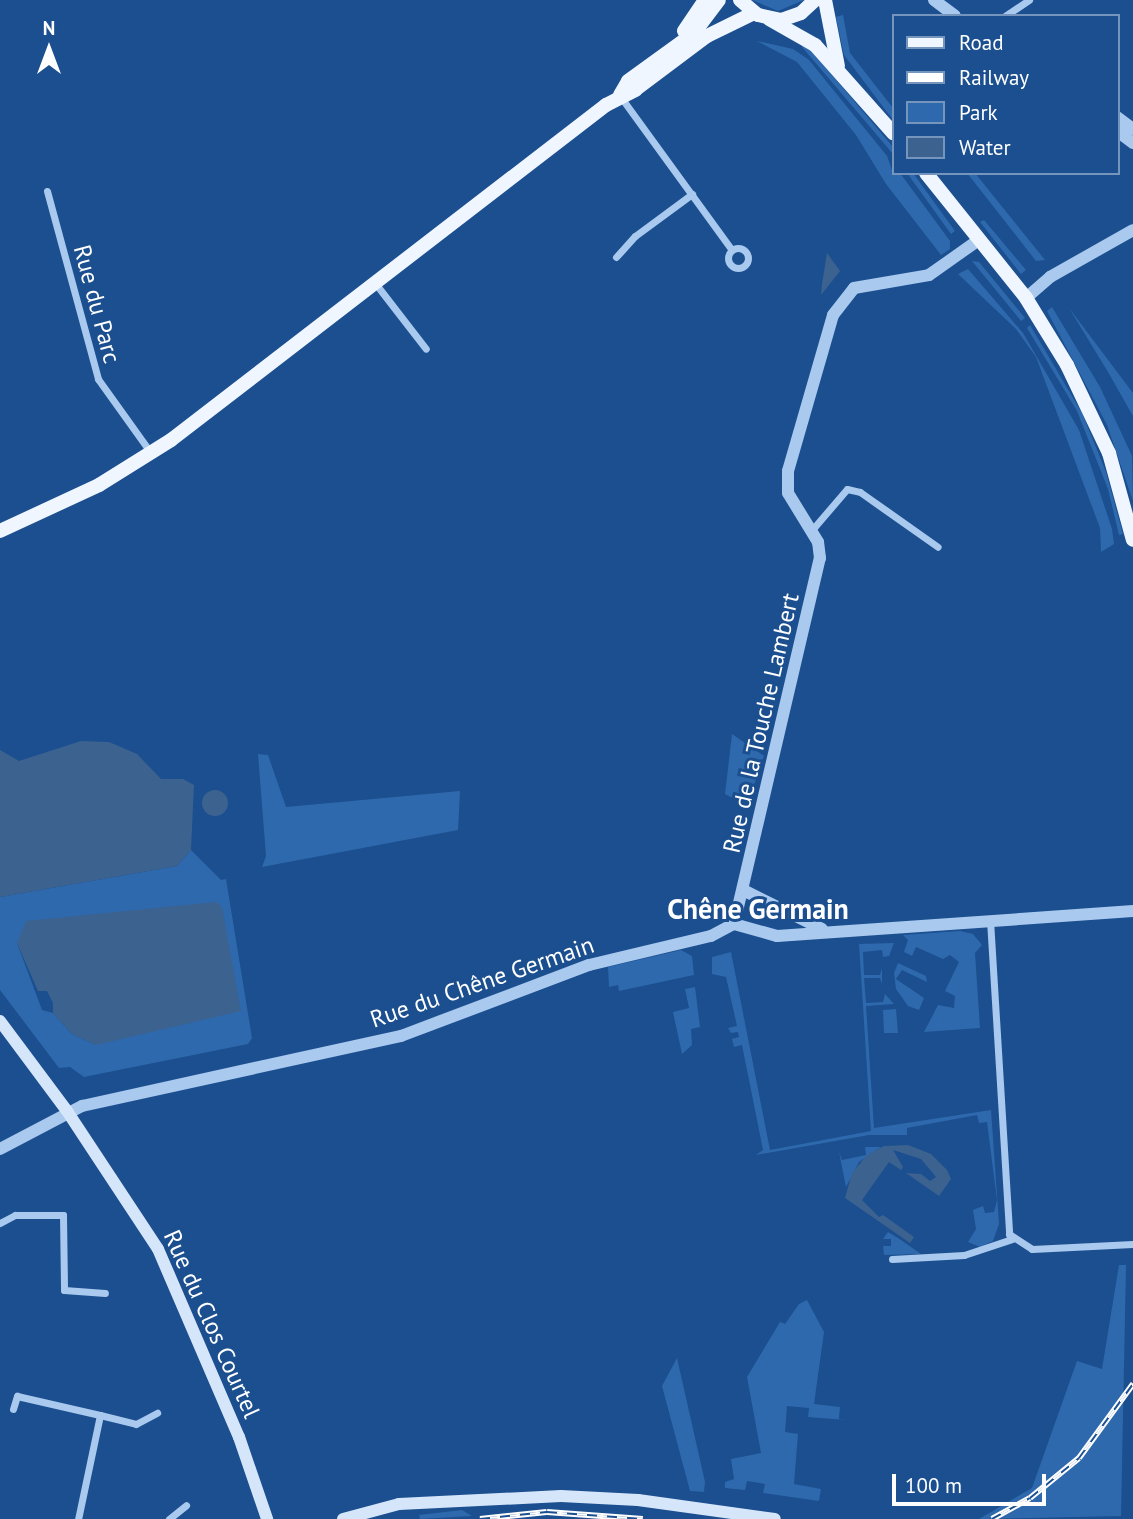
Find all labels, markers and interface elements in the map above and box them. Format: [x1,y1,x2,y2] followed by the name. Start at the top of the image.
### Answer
[14,14,84,84] north arrow
[892,14,1119,175] legend
[43,16,55,40] text: N
[959,29,1003,56] text: Road
[959,64,1029,91] text: Railway
[959,99,998,126] text: Park
[959,134,1011,161] text: Water
[67,242,127,366] street label: Rue du Parc
[717,590,805,856] street label: Rue de la Touche Lambert
[667,892,849,926] district label: Chêne Germain
[366,930,598,1034] street label: Rue du Chêne Germain
[158,1226,266,1422] street label: Rue du Clos Courtel
[895,1460,1049,1504] scale bar
[905,1472,962,1499] text: 100 m

